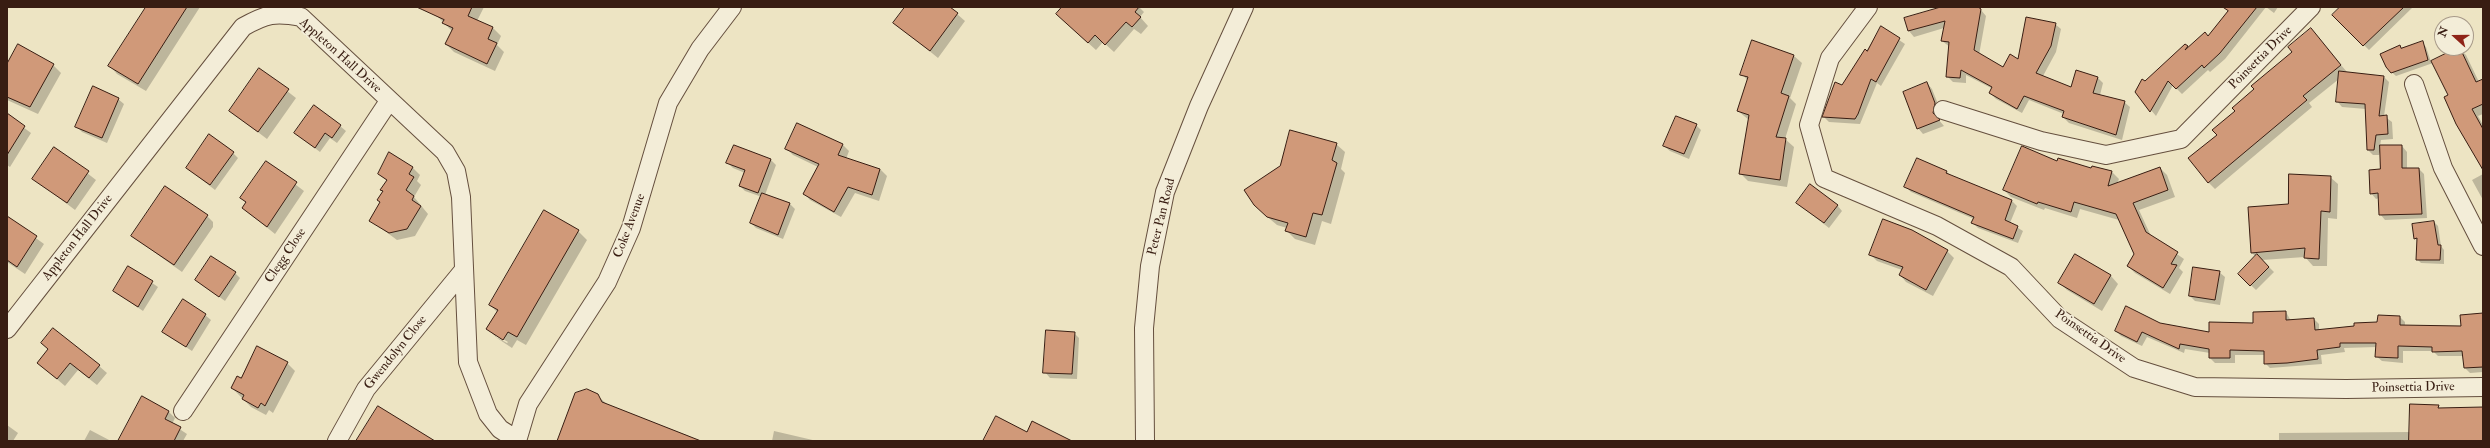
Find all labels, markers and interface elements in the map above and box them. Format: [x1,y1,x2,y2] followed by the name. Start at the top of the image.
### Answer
[296,15,384,97] street label: Appleton Hall Drive
[2434,16,2474,56] north arrow
[2226,23,2296,93] street label: Poinsettia Drive
[2435,25,2451,39] text: N
[1145,177,1179,257] street label: Peter Pan Road
[40,192,116,284] street label: Appleton Hall Drive
[611,192,649,260] street label: Coke Avenue
[262,226,310,286] street label: Clegg Close
[2051,307,2129,367] street label: Poinsettia Drive
[361,313,431,393] street label: Gwendolyn Close
[2371,379,2455,397] street label: Poinsettia Drive

